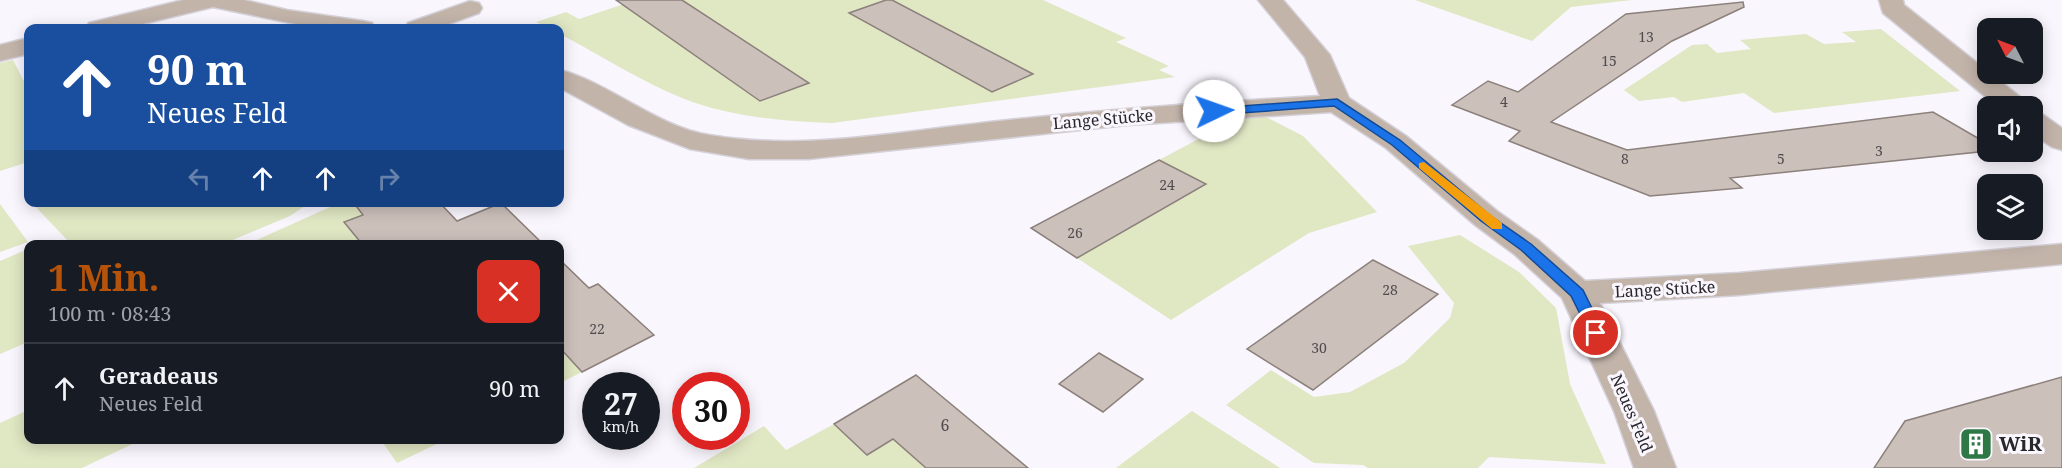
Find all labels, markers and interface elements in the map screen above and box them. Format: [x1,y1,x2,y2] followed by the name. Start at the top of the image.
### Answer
[1977,18,2043,84] north arrow
[1977,18,2043,240] map controls
[1638,27,1654,46] house number: 13
[147,40,247,97] text: 90 m
[48,48,126,126] icon: ahead
[1601,51,1617,70] house number: 15
[1182,79,1246,143] position arrow
[1500,92,1508,111] house number: 4
[147,94,287,131] text: Neues Feld
[1977,96,2043,162] button: sound
[1052,104,1154,134] street label: Lange Stücke
[1875,141,1883,160] house number: 3
[1621,149,1629,168] house number: 8
[1777,149,1785,168] house number: 5
[183,162,216,195] icon: left
[246,162,279,195] icon: ahead
[309,162,342,195] icon: ahead
[372,162,405,195] icon: right
[1977,174,2043,240] button: layers
[1159,175,1175,194] house number: 24
[1067,223,1083,242] house number: 26
[48,253,159,302] text: 1 Min.
[477,260,540,323] button: close
[1614,275,1716,303] street label: Lange Stücke
[1382,280,1398,299] house number: 28
[48,300,171,327] text: 100 m · 08:43
[1570,307,1621,358] pin
[1579,316,1612,349] icon: arrive
[589,319,605,338] house number: 22
[1311,338,1327,357] house number: 30
[99,360,218,390] text: Geradeaus
[1606,370,1658,456] street label: Neues Feld
[48,372,81,405] icon: ahead
[672,372,750,450] speed limit sign: 30
[489,373,540,403] text: 90 m
[604,383,638,424] text: 27
[99,390,203,417] text: Neues Feld
[941,414,950,436] house number: 6
[603,416,639,436] text: km/h
[1958,426,1994,462] building icon: WiR
[1999,430,2042,457] place label: WiR

